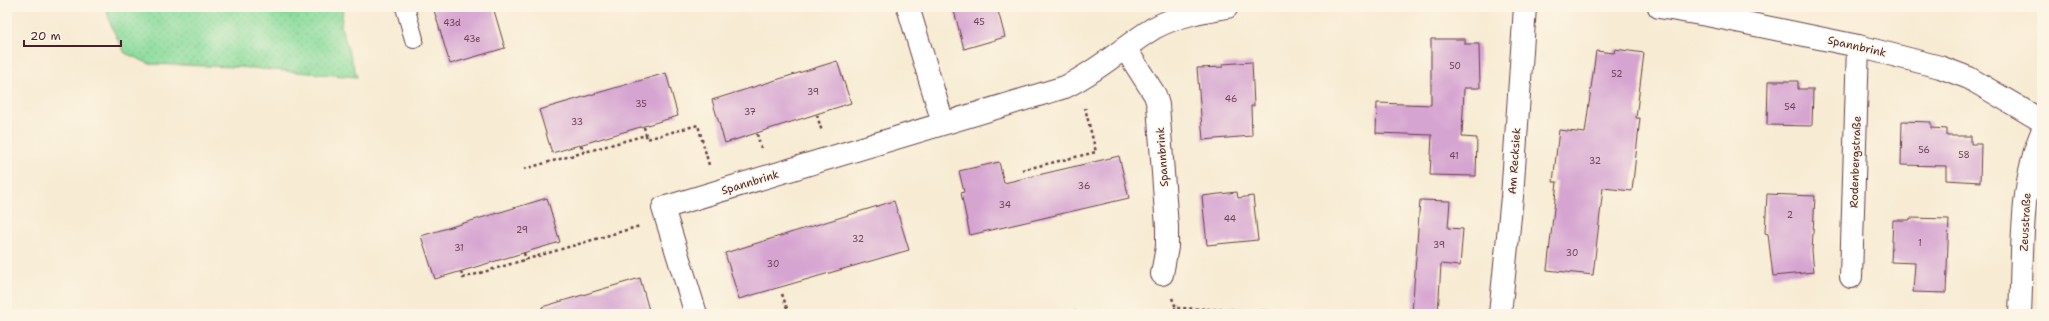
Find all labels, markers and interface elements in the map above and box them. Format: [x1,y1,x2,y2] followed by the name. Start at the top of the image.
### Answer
[973,16,985,28] house number: 45
[443,17,461,29] house number: 43d
[24,22,121,48] scale bar
[30,28,61,44] text: 20 m
[1826,32,1888,60] street label: Spannbrink
[464,33,480,45] house number: 43e
[1449,60,1461,72] house number: 50
[1611,68,1623,80] house number: 52
[807,86,819,98] house number: 39
[1225,93,1237,105] house number: 46
[635,98,647,110] house number: 35
[1784,101,1796,113] house number: 54
[744,106,756,118] house number: 37
[571,116,583,128] house number: 33
[1846,116,1865,208] street label: Rodenbergstraße
[1153,127,1172,187] street label: Spannbrink
[1505,127,1524,195] street label: Am Recksiek
[1918,144,1930,156] house number: 56
[1958,149,1970,161] house number: 58
[1449,150,1459,162] house number: 41
[1589,155,1601,167] house number: 32
[719,167,781,198] street label: Spannbrink
[1078,180,1090,192] house number: 36
[2016,192,2035,252] street label: Zeusstraße
[999,199,1011,211] house number: 34
[1787,209,1793,221] house number: 2
[1224,213,1236,225] house number: 44
[516,224,528,236] house number: 29
[852,233,864,245] house number: 32
[1918,237,1922,249] house number: 1
[1433,239,1445,251] house number: 39
[454,242,464,254] house number: 31
[1566,247,1578,259] house number: 30
[767,258,779,270] house number: 30

